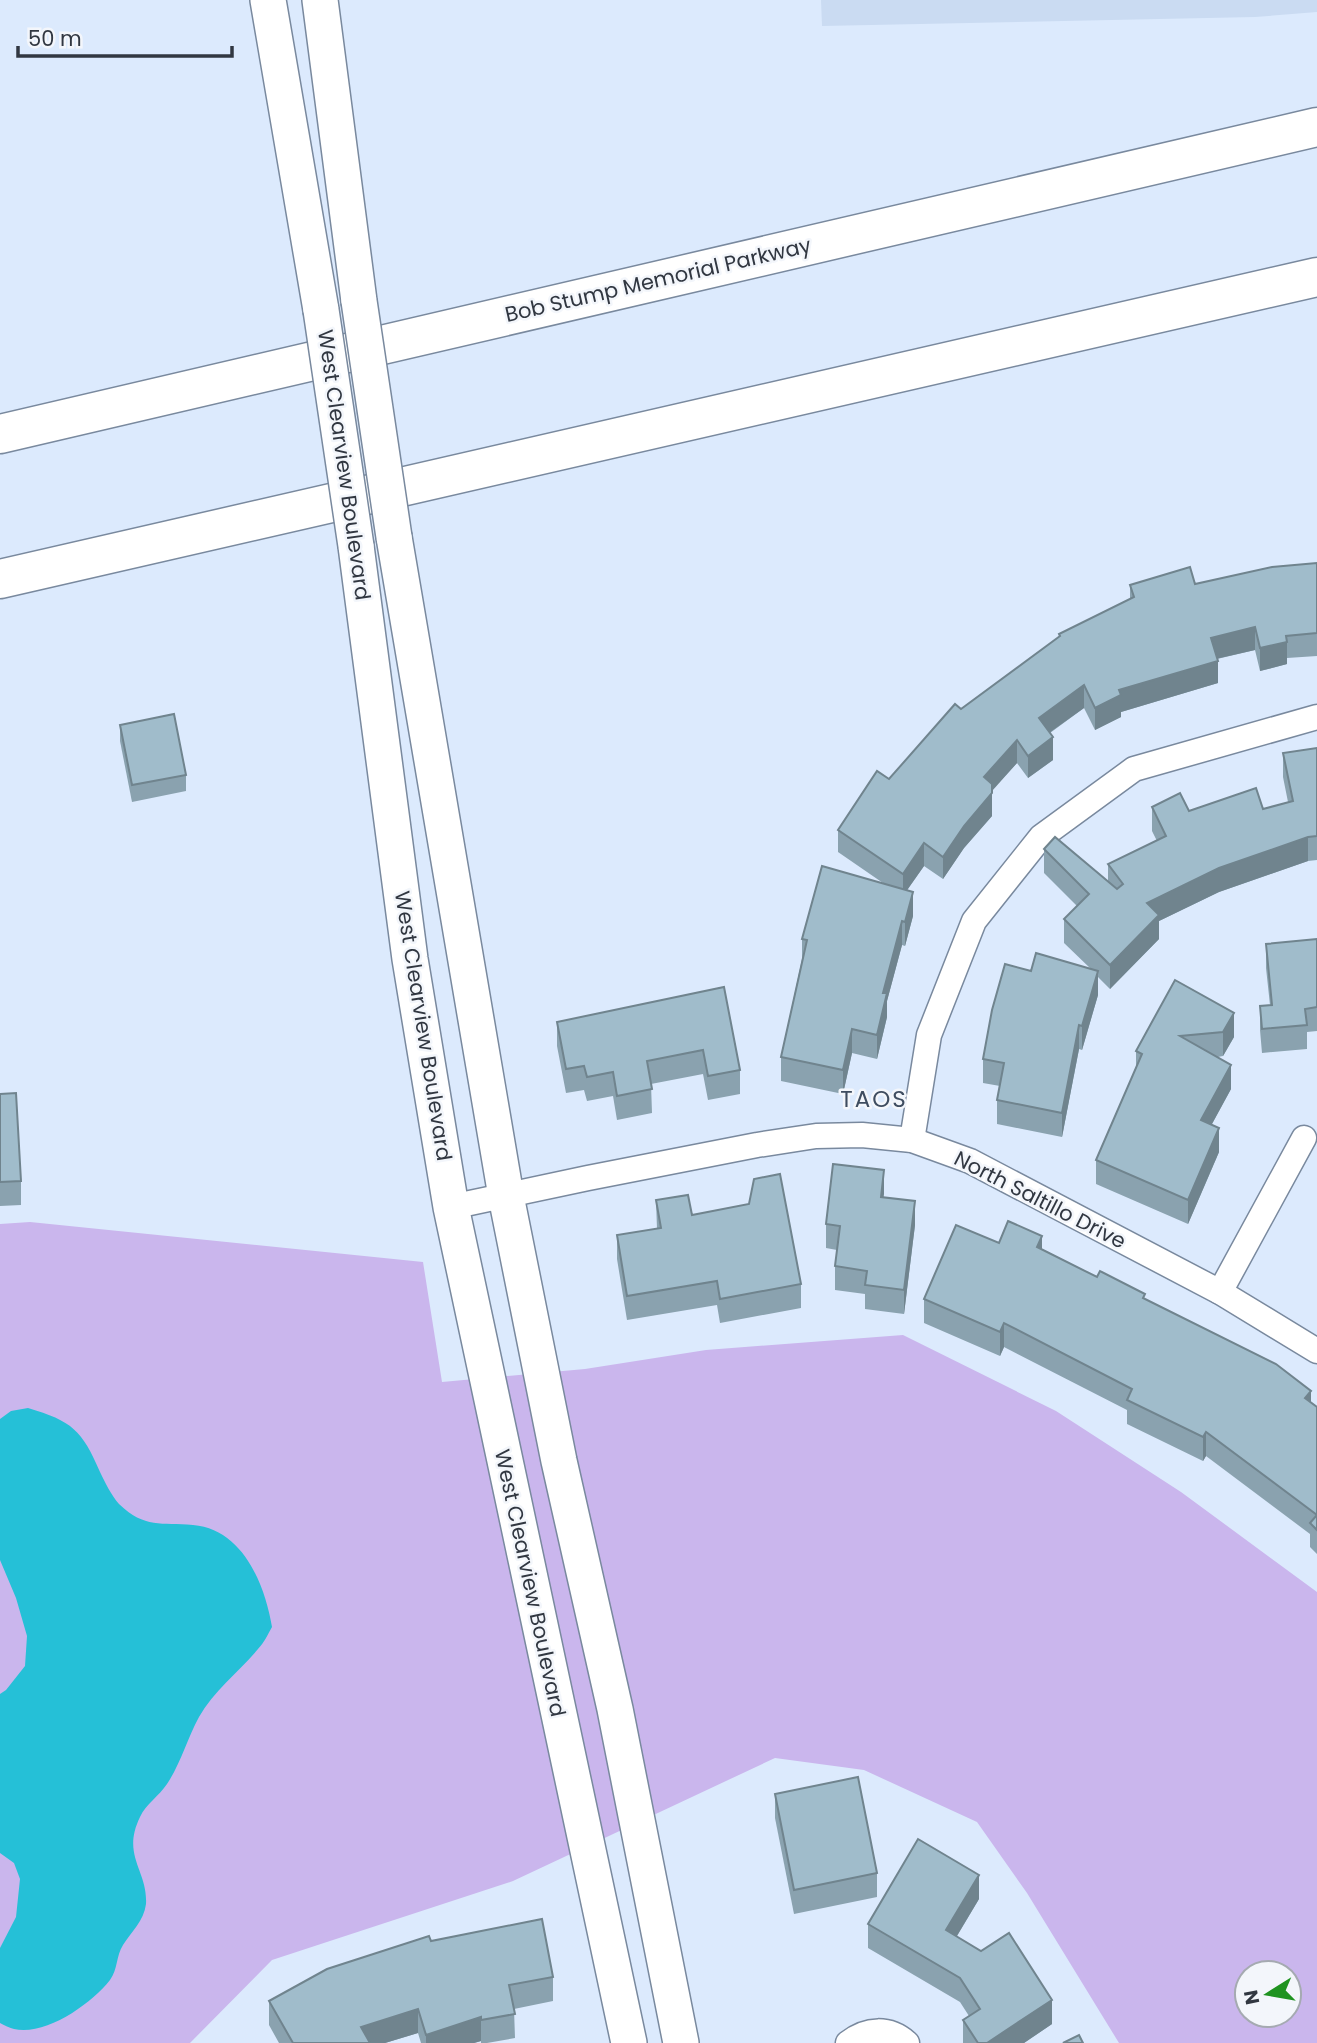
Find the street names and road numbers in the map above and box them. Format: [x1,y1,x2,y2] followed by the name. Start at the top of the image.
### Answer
[502,230,814,329] street label: Bob Stump Memorial Parkway
[311,328,378,602] street label: West Clearview Boulevard
[388,889,459,1163] street label: West Clearview Boulevard
[949,1144,1131,1255] street label: North Saltillo Drive
[488,1446,573,1719] street label: West Clearview Boulevard

